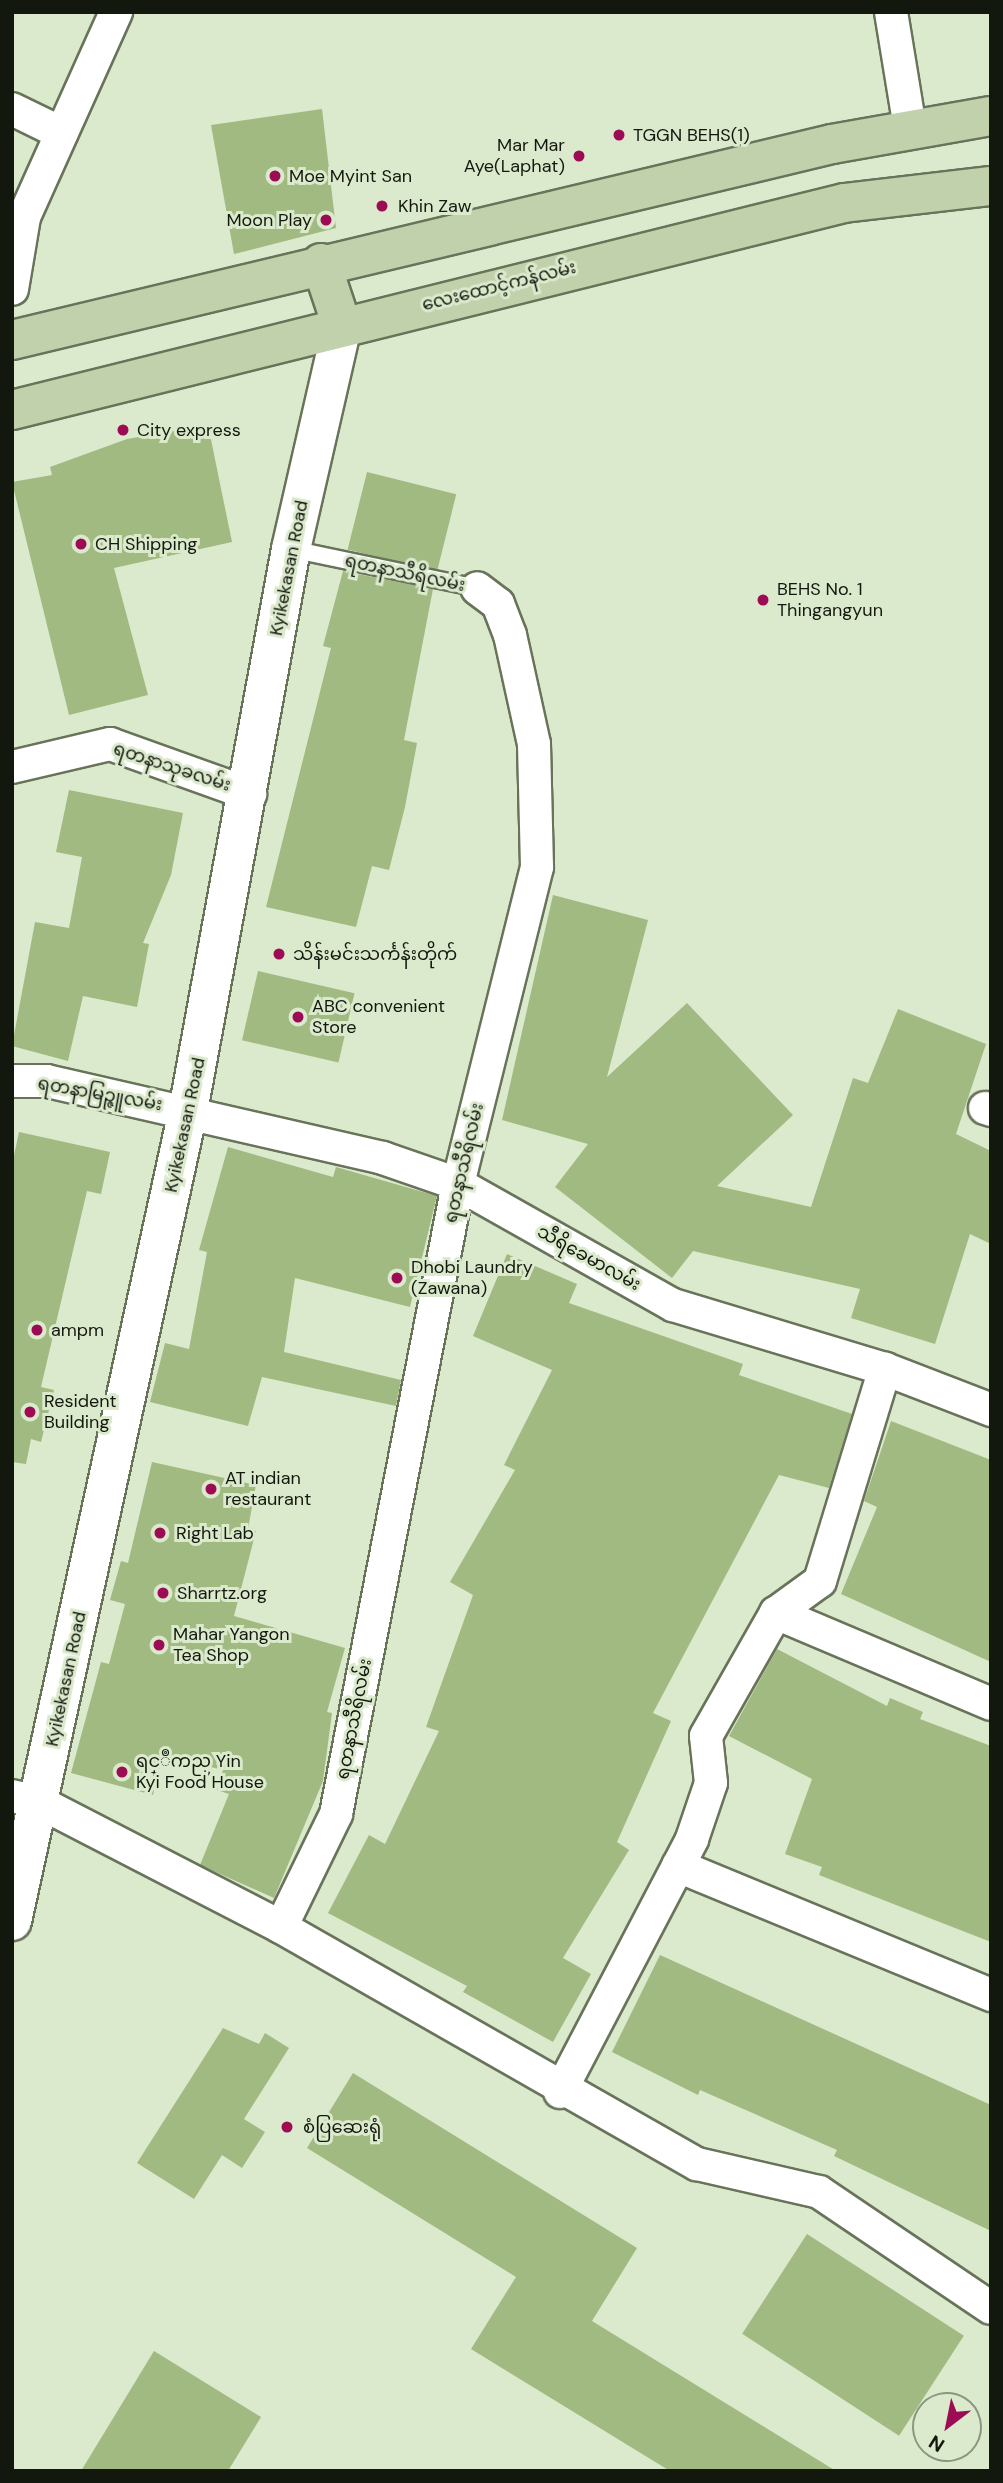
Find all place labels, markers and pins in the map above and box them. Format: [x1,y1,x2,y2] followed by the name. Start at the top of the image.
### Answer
[633,124,750,146] place label: TGGN BEHS(1)
[611,127,627,143] marker: TGGN BEHS(1)
[464,135,565,178] place label: Mar Mar Aye(Laphat)
[571,148,587,164] marker: Mar Mar Aye(Laphat)
[289,165,412,187] place label: Moe Myint San
[267,168,283,184] marker: Moe Myint San
[398,195,471,217] place label: Khin Zaw
[372,196,392,216] marker: Khin Zaw
[226,209,312,231] place label: Moon Play
[318,212,334,228] marker: Moon Play
[137,419,241,441] place label: City express
[115,422,131,438] marker: City express
[95,533,197,555] place label: CH Shipping
[73,536,89,552] marker: CH Shipping
[777,579,883,622] place label: BEHS No. 1 Thingangyun
[755,592,771,608] marker: BEHS No. 1 Thingangyun
[293,943,457,965] place label: သိန်းမင်းသင်္ကန်းတိုက်
[271,946,287,962] marker: သိန်းမင်းသင်္ကန်းတိုက်
[312,996,445,1038] place label: ABC convenient Store
[290,1009,306,1025] marker: ABC convenient Store
[411,1257,533,1300] place label: Dhobi Laundry (Zawana)
[389,1270,405,1286] marker: Dhobi Laundry (Zawana)
[51,1319,104,1341] place label: ampm
[29,1322,45,1338] marker: ampm
[44,1391,117,1434] place label: Resident Building
[22,1404,38,1420] marker: Resident Building
[225,1468,311,1510] place label: AT indian restaurant
[203,1481,219,1497] marker: AT indian restaurant
[176,1522,254,1544] place label: Right Lab
[150,1523,170,1543] marker: Right Lab
[177,1582,267,1604] place label: Sharrtz.org
[155,1585,171,1601] marker: Sharrtz.org
[173,1624,289,1666] place label: Mahar Yangon Tea Shop
[151,1637,167,1653] marker: Mahar Yangon Tea Shop
[136,1751,264,1794] place label: ရင္ဳကည္ Yin Kyi Food House
[114,1764,130,1780] marker: ရင္ဳကည္ Yin Kyi Food House
[303,2116,381,2138] place label: စံပြဆေးရုံ
[277,2117,297,2137] marker: စံပြဆေးရုံ

